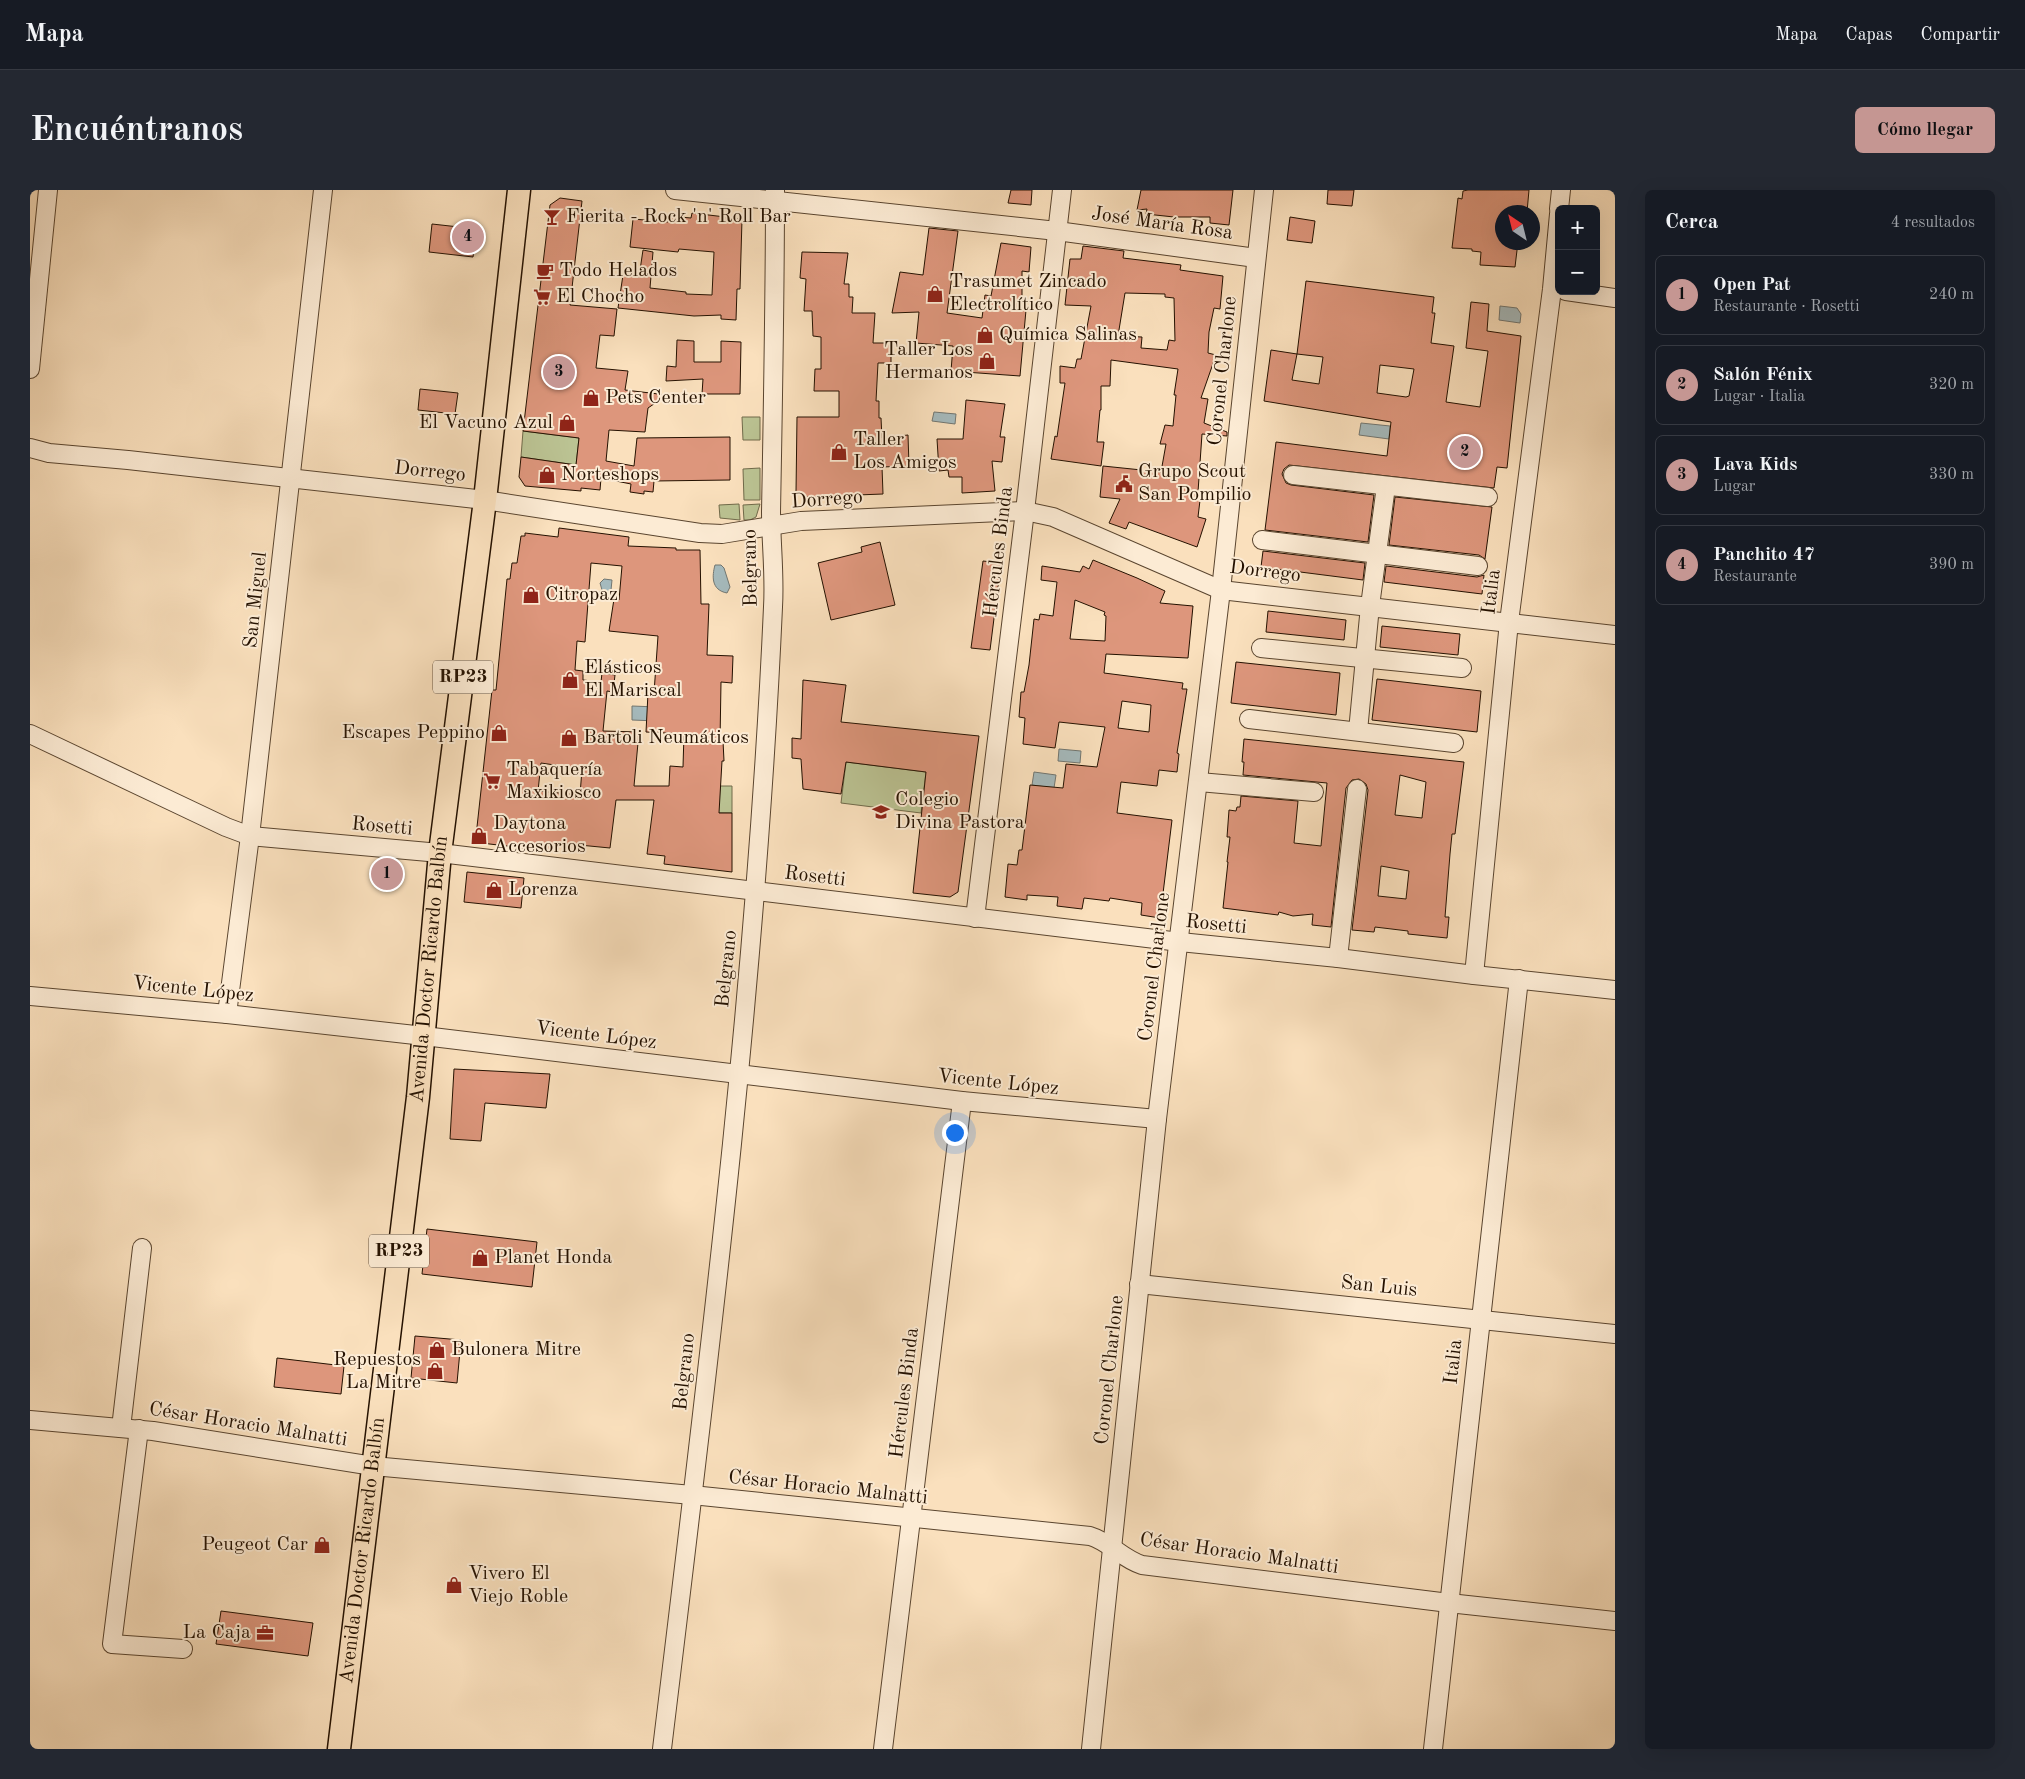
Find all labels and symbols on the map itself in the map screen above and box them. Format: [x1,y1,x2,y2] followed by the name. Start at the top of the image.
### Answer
[1090,204,1234,244] street label: José María Rosa
[1495,205,1540,250] north arrow
[542,207,562,227] bar icon: Fierita - Rock 'n' Roll Bar
[566,207,791,227] place label: Fierita - Rock 'n' Roll Bar
[452,218,484,256] pin: 4
[535,261,555,281] cafe icon: Todo Helados
[559,261,677,281] place label: Todo Helados
[949,272,1107,315] place label: Trasumet Zincado Electrolítico
[925,284,945,304] shop icon: Trasumet Zincado Electrolítico
[532,287,552,307] supermarket icon: El Chocho
[556,287,645,307] place label: El Chocho
[1205,295,1241,447] street label: Coronel Charlone
[975,325,995,345] shop icon: Química Salinas
[999,325,1137,345] place label: Química Salinas
[884,340,973,383] place label: Taller Los Hermanos
[977,351,997,371] shop icon: Taller Los Hermanos
[543,353,575,391] pin: 3
[581,388,601,408] shop icon: Pets Center
[605,388,706,408] place label: Pets Center
[419,413,553,433] place label: El Vacuno Azul
[557,413,577,433] shop icon: El Vacuno Azul
[853,430,957,473] place label: Taller Los Amigos
[1449,433,1481,471] pin: 2
[829,442,849,462] shop icon: Taller Los Amigos
[393,458,467,486] street label: Dorrego
[1138,462,1252,505] place label: Grupo Scout San Pompilio
[537,465,557,485] shop icon: Norteshops
[561,465,659,485] place label: Norteshops
[1114,474,1134,494] public building icon: Grupo Scout San Pompilio
[981,485,1017,619] street label: Hércules Binda
[790,488,864,512] street label: Dorrego
[740,529,762,607] street label: Belgrano
[241,551,271,649] street label: San Miguel
[1228,558,1302,586] street label: Dorrego
[1479,568,1505,616] street label: Italia
[521,585,541,605] shop icon: Citropaz
[545,585,618,605] place label: Citropaz
[584,658,682,701] place label: Elásticos El Mariscal
[433,661,493,694] road number: RP23
[560,670,580,690] shop icon: Elásticos El Mariscal
[341,723,485,743] place label: Escapes Peppino
[489,723,509,743] shop icon: Escapes Peppino
[559,728,579,748] shop icon: Bartoli Neumáticos
[583,728,749,748] place label: Bartoli Neumáticos
[506,760,603,803] place label: Tabaquería Maxikiosco
[482,771,502,791] supermarket icon: Tabaquería Maxikiosco
[895,790,1025,833] place label: Colegio Divina Pastora
[871,802,891,822] school or university icon: Colegio Divina Pastora
[350,814,414,840] street label: Rosetti
[493,814,586,857] place label: Daytona Accesorios
[469,826,489,846] shop icon: Daytona Accesorios
[408,834,452,1104] street label: Avenida Doctor Ricardo Balbín
[371,855,403,893] pin: 1
[783,863,847,891] street label: Rosetti
[484,880,504,900] shop icon: Lorenza
[508,880,578,900] place label: Lorenza
[1136,891,1174,1043] street label: Coronel Charlone
[1184,912,1248,938] street label: Rosetti
[713,929,741,1009] street label: Belgrano
[131,974,255,1006] street label: Vicente López
[534,1019,658,1053] street label: Vicente López
[936,1067,1060,1099] street label: Vicente López
[942,1120,968,1146] your location
[369,1234,429,1268] road number: RP23
[470,1248,490,1268] shop icon: Planet Honda
[494,1248,612,1268] place label: Planet Honda
[1340,1273,1418,1301] street label: San Luis
[1092,1294,1128,1446] street label: Coronel Charlone
[887,1326,923,1460] street label: Hércules Binda
[671,1332,699,1412] street label: Belgrano
[1442,1338,1466,1386] street label: Italia
[427,1340,447,1360] shop icon: Bulonera Mitre
[451,1340,581,1360] place label: Bulonera Mitre
[333,1350,421,1393] place label: Repuestos La Mitre
[425,1361,445,1381] shop icon: Repuestos La Mitre
[147,1399,349,1451] street label: César Horacio Malnatti
[337,1416,389,1685] street label: Avenida Doctor Ricardo Balbín
[727,1468,929,1508] street label: César Horacio Malnatti
[1138,1530,1340,1578] street label: César Horacio Malnatti
[202,1535,308,1555] place label: Peugeot Car
[312,1535,332,1555] shop icon: Peugeot Car
[468,1564,568,1607] place label: Vivero El Viejo Roble
[444,1575,464,1595] shop icon: Vivero El Viejo Roble
[183,1623,251,1643] place label: La Caja
[255,1623,275,1643] office icon: La Caja

